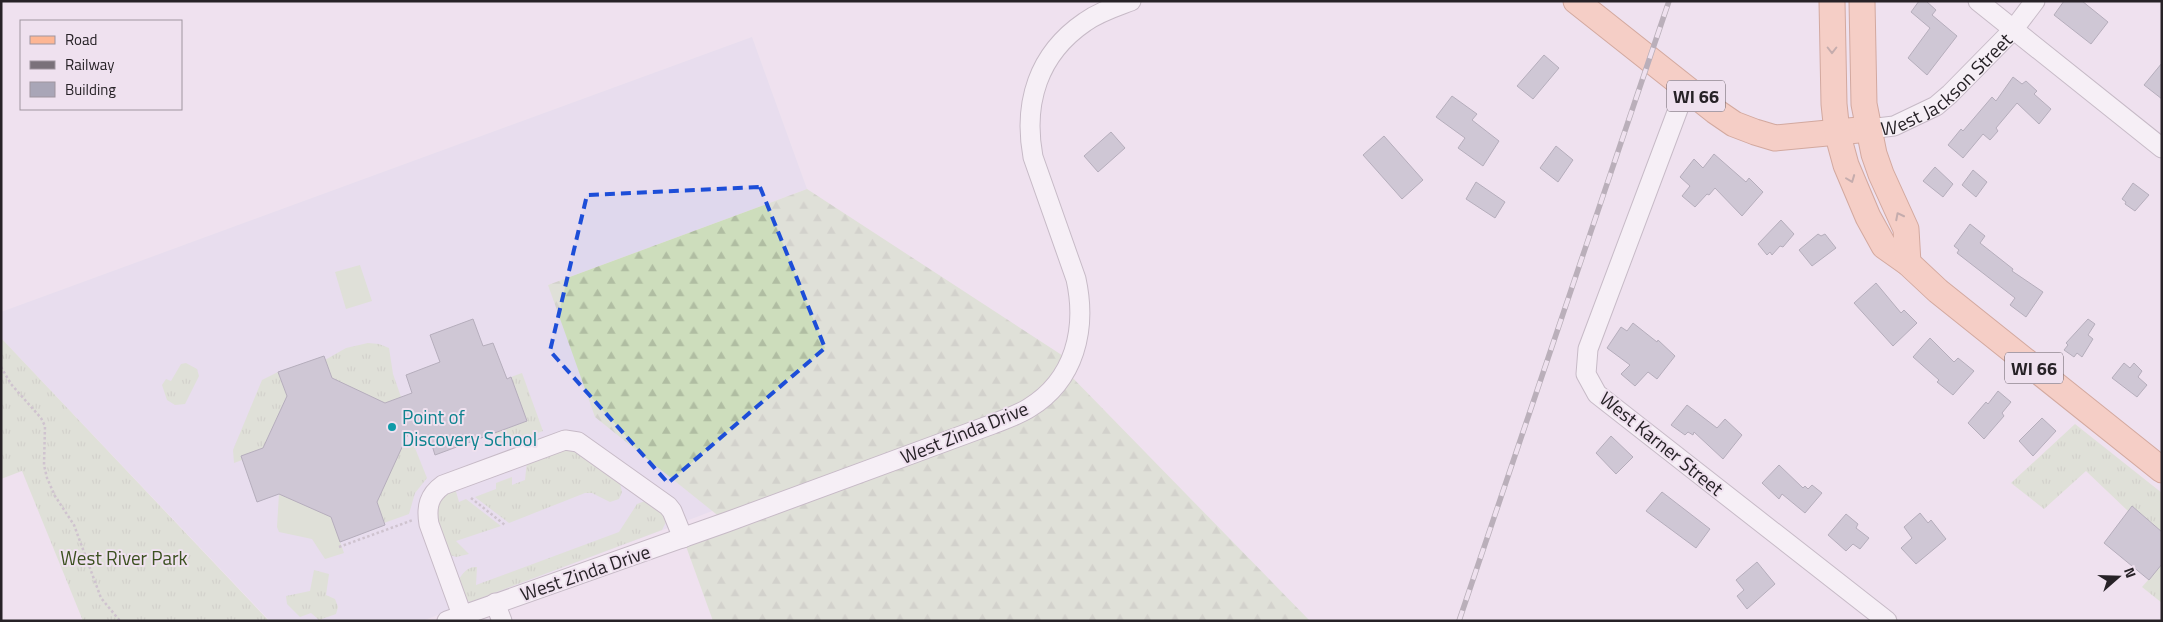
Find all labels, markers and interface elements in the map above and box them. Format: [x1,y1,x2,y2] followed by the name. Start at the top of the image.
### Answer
[20,20,182,110] legend
[1879,25,2018,142] street label: West Jackson Street
[65,28,97,51] text: Road
[1827,46,1837,54] one-way arrow
[65,53,115,76] text: Railway
[65,78,116,101] text: Building
[1667,80,1725,112] road number: WI 66
[1845,174,1855,182] one-way arrow
[1895,212,1905,221] one-way arrow
[2005,352,2063,383] road number: WI 66
[1594,384,1731,502] street label: West Karner Street
[896,393,1032,471] street label: West Zinda Drive
[402,402,537,453] place label: Point of Discovery School
[386,421,398,433] marker: Point of Discovery School
[516,536,654,608] street label: West Zinda Drive
[60,543,188,572] park label: West River Park
[2093,552,2143,602] north arrow
[2119,564,2142,581] text: N

